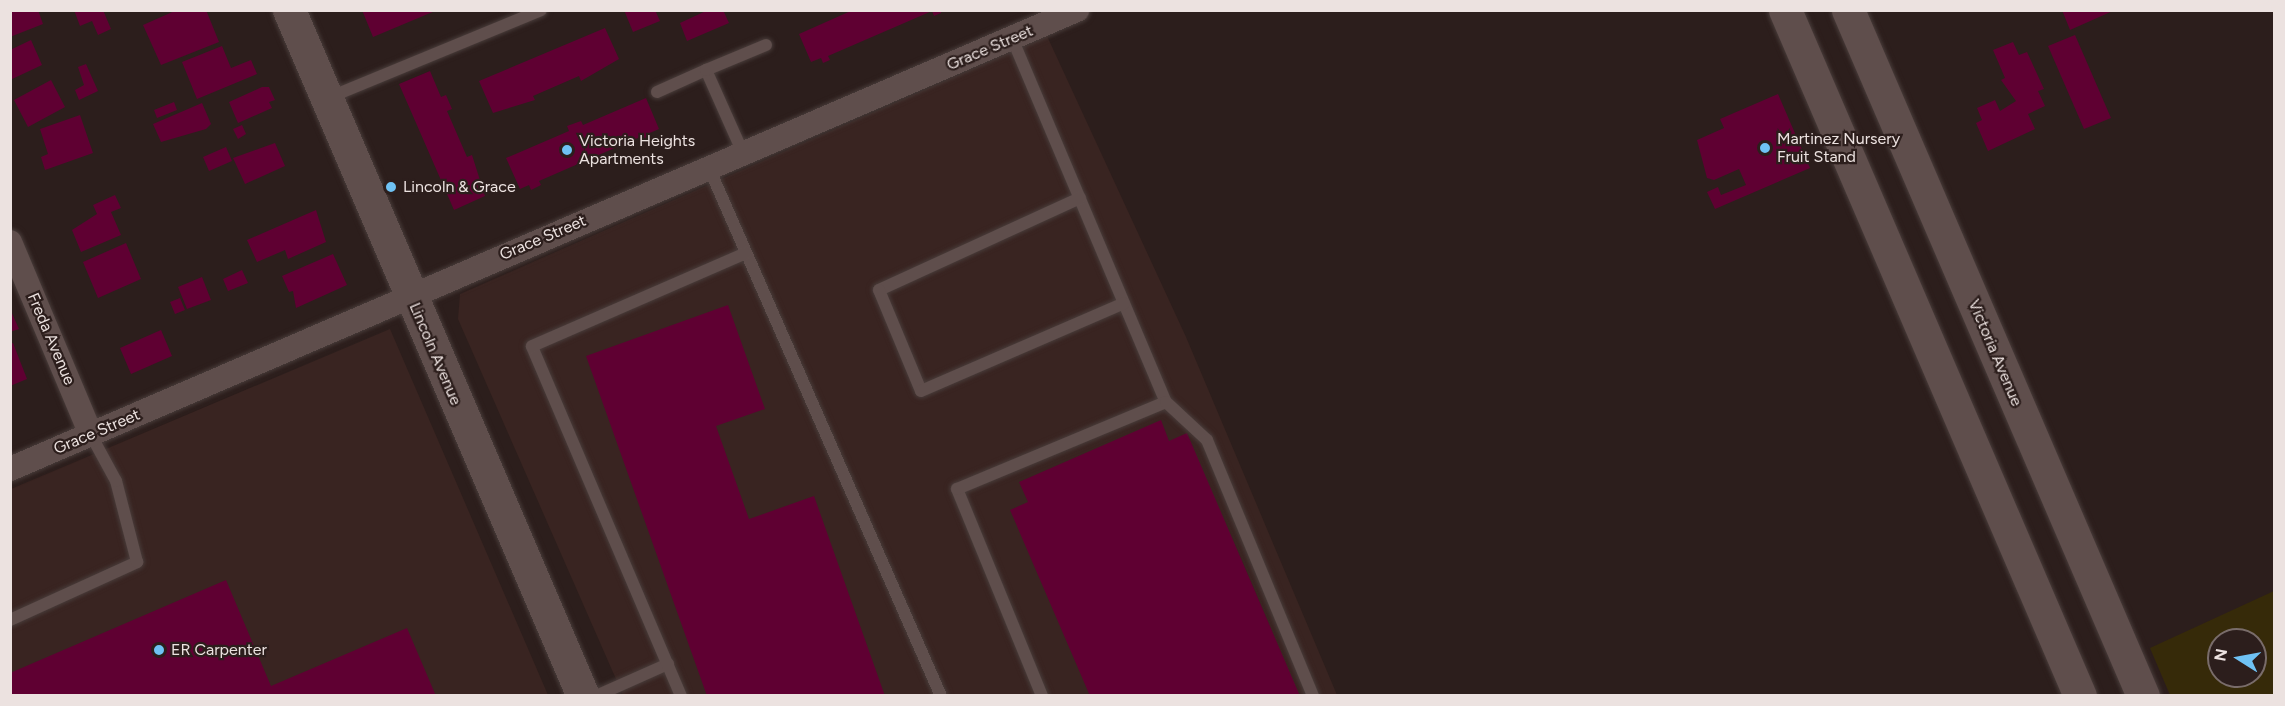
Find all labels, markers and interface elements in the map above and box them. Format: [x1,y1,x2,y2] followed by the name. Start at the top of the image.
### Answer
[944,21,1036,75] street label: Grace Street
[1777,129,1900,167] place label: Martinez Nursery Fruit Stand
[579,131,695,169] place label: Victoria Heights Apartments
[1758,141,1772,155] marker: Martinez Nursery Fruit Stand
[560,143,574,157] marker: Victoria Heights Apartments
[403,177,516,197] place label: Lincoln & Grace
[384,180,398,194] marker: Lincoln & Grace
[497,211,589,265] street label: Grace Street
[23,290,79,388] street label: Freda Avenue
[1964,297,2026,409] street label: Victoria Avenue
[405,300,465,408] street label: Lincoln Avenue
[51,405,143,459] street label: Grace Street
[2207,628,2267,688] north arrow
[171,640,267,660] place label: ER Carpenter
[152,643,166,657] marker: ER Carpenter
[2210,647,2231,663] text: N

